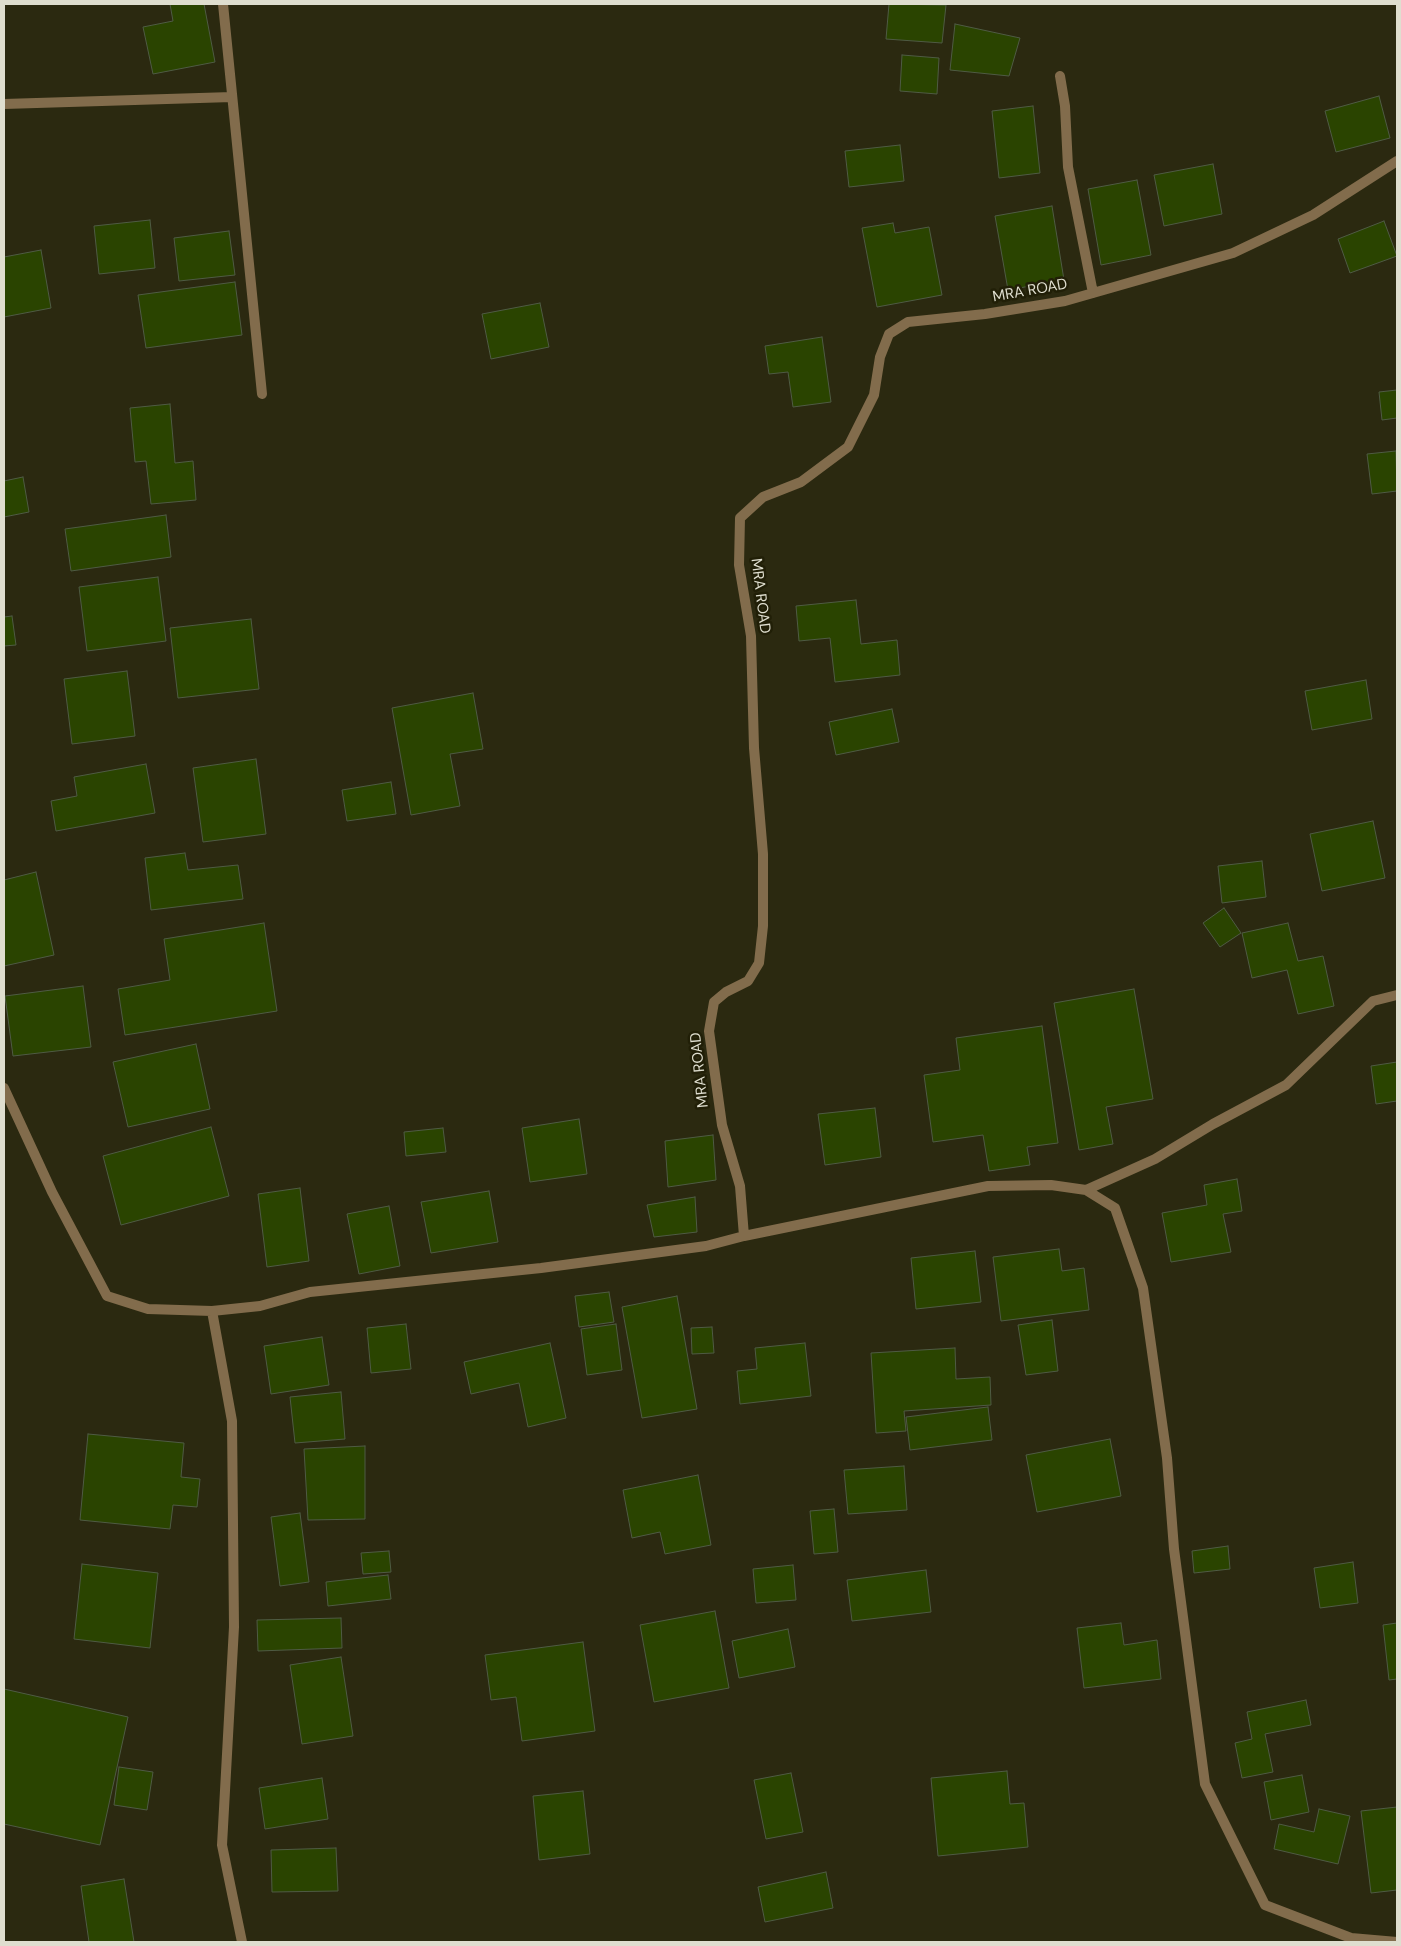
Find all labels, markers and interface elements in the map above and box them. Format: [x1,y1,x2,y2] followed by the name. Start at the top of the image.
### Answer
[991,276,1069,306] street label: MRA ROAD
[746,557,774,635] street label: MRA ROAD
[687,1032,713,1108] street label: MRA ROAD

